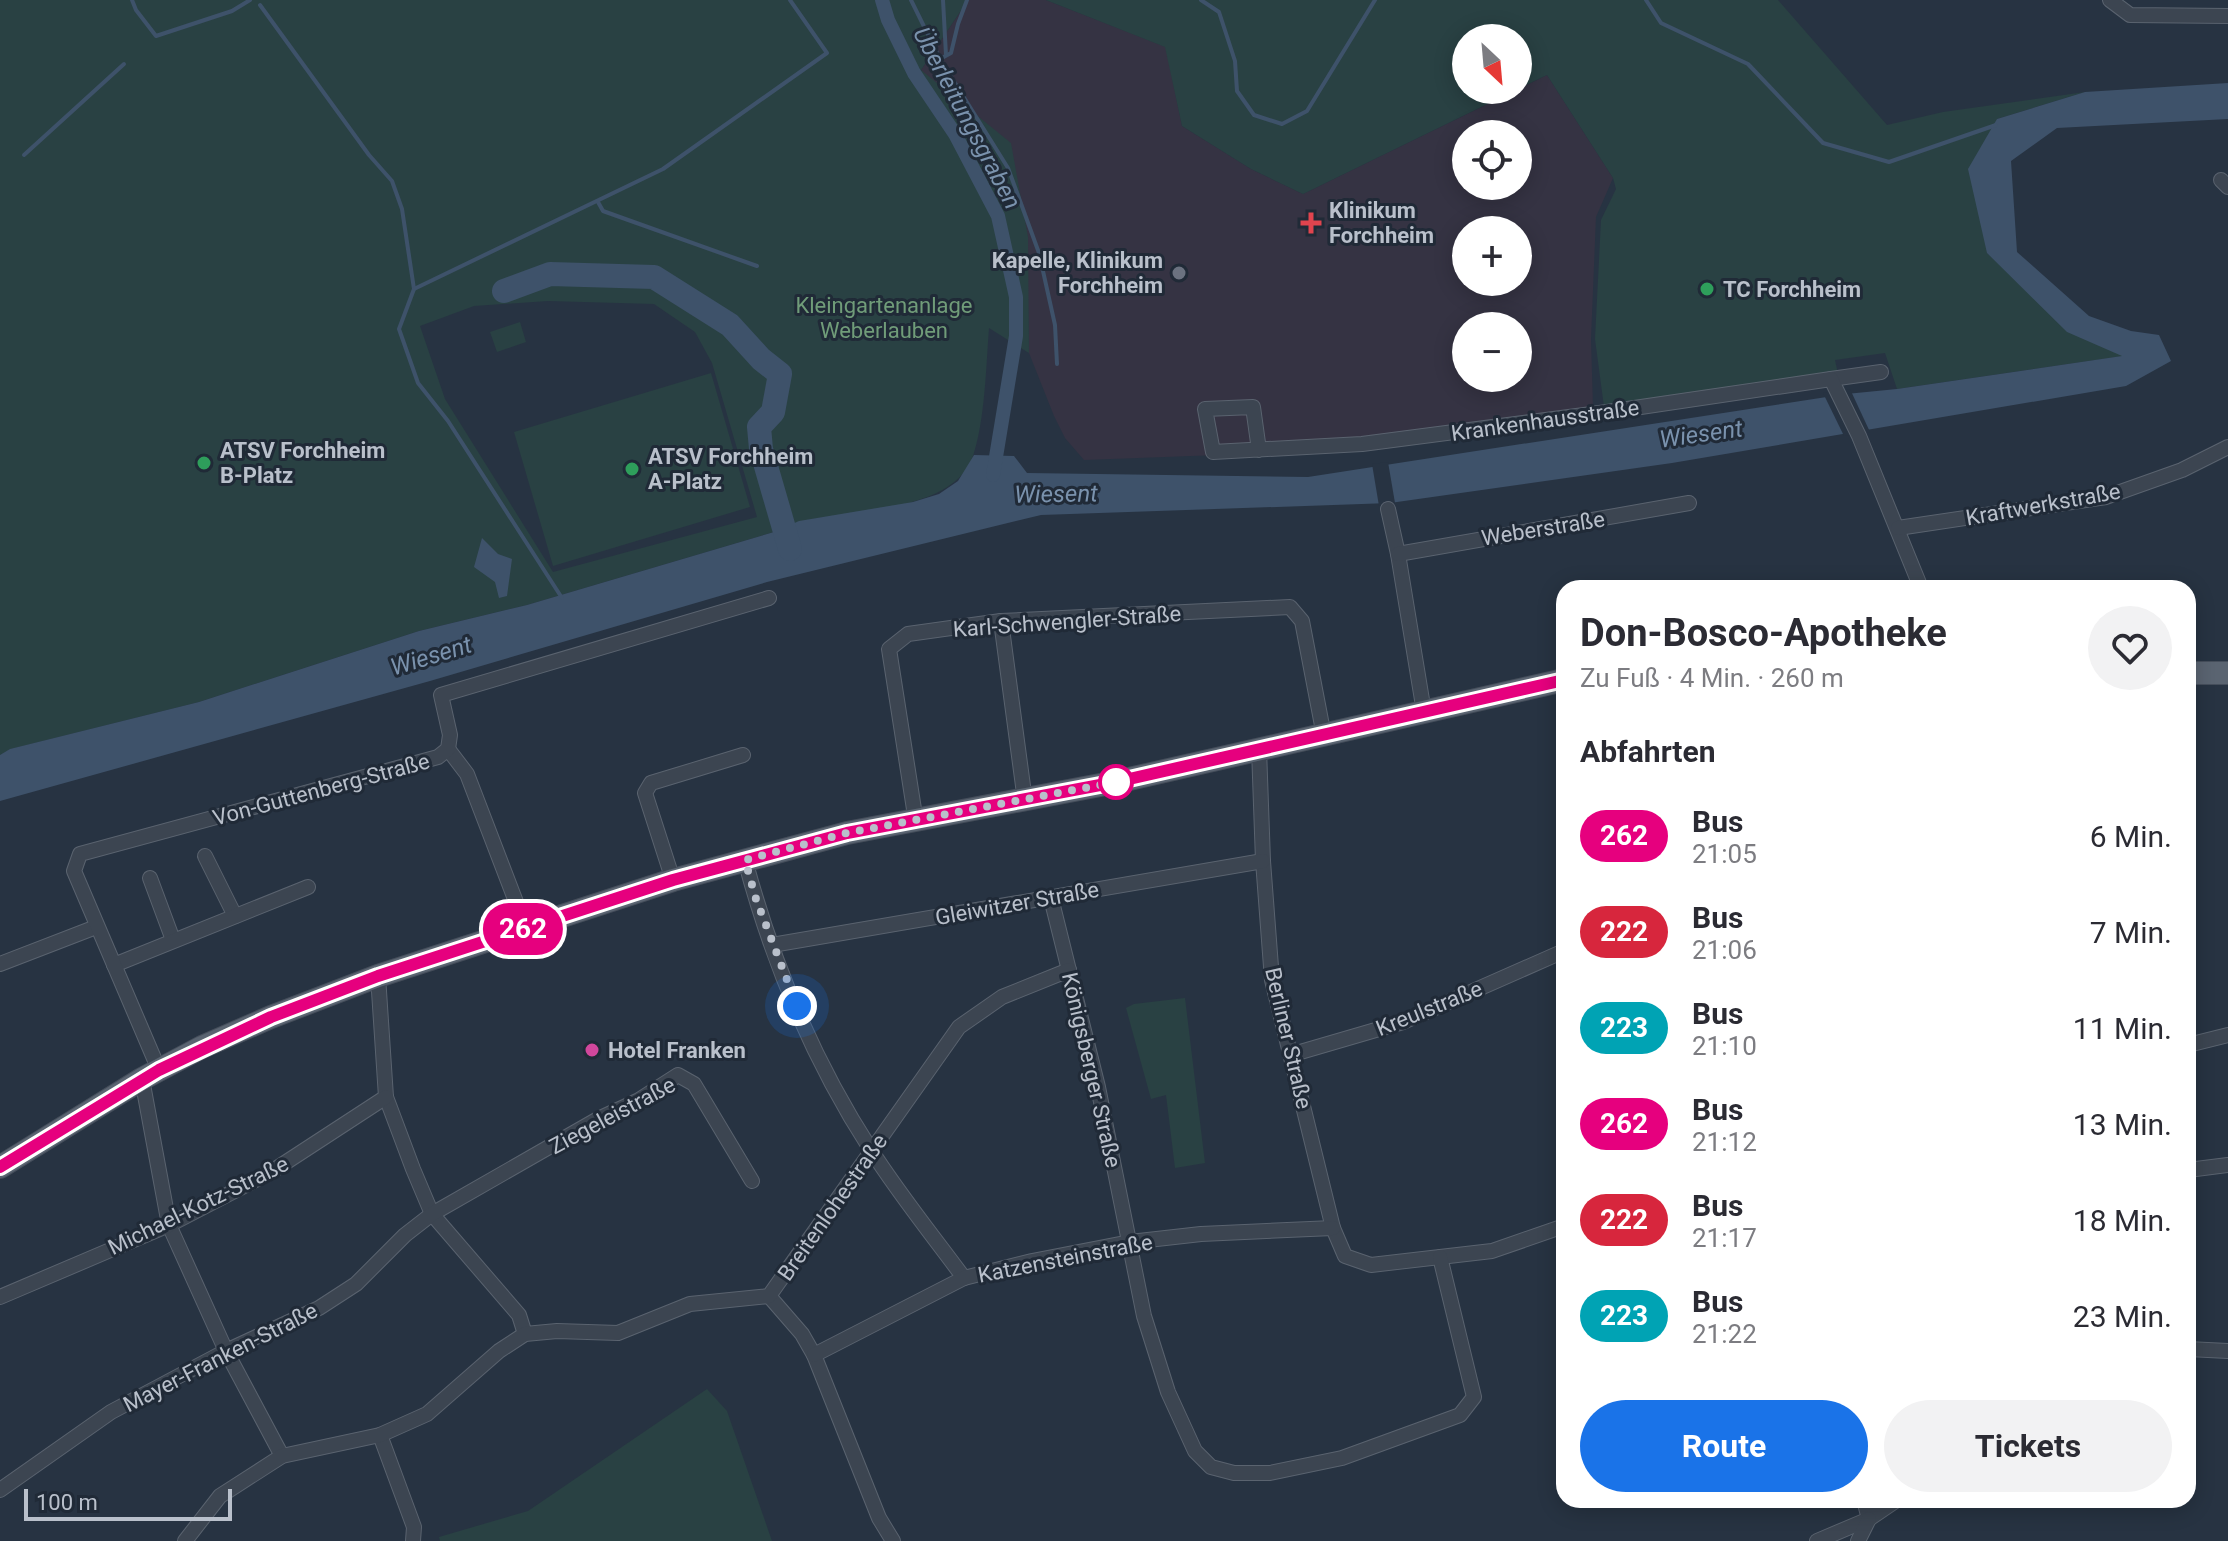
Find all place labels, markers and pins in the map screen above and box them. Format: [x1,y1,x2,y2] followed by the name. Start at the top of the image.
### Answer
[1329,198,1434,248] place label: Klinikum Forchheim
[1300,212,1322,234] marker: Klinikum Forchheim
[992,248,1163,298] place label: Kapelle, Klinikum Forchheim
[1170,264,1188,282] marker: Kapelle, Klinikum Forchheim
[1723,277,1861,302] place label: TC Forchheim
[1698,280,1716,298] marker: TC Forchheim
[220,438,385,488] place label: ATSV Forchheim B-Platz
[648,444,813,494] place label: ATSV Forchheim A-Platz
[195,454,213,472] marker: ATSV Forchheim B-Platz
[623,460,641,478] marker: ATSV Forchheim A-Platz
[1099,765,1133,799] unlabelled marker
[608,1038,746,1063] place label: Hotel Franken
[583,1041,601,1059] marker: Hotel Franken

